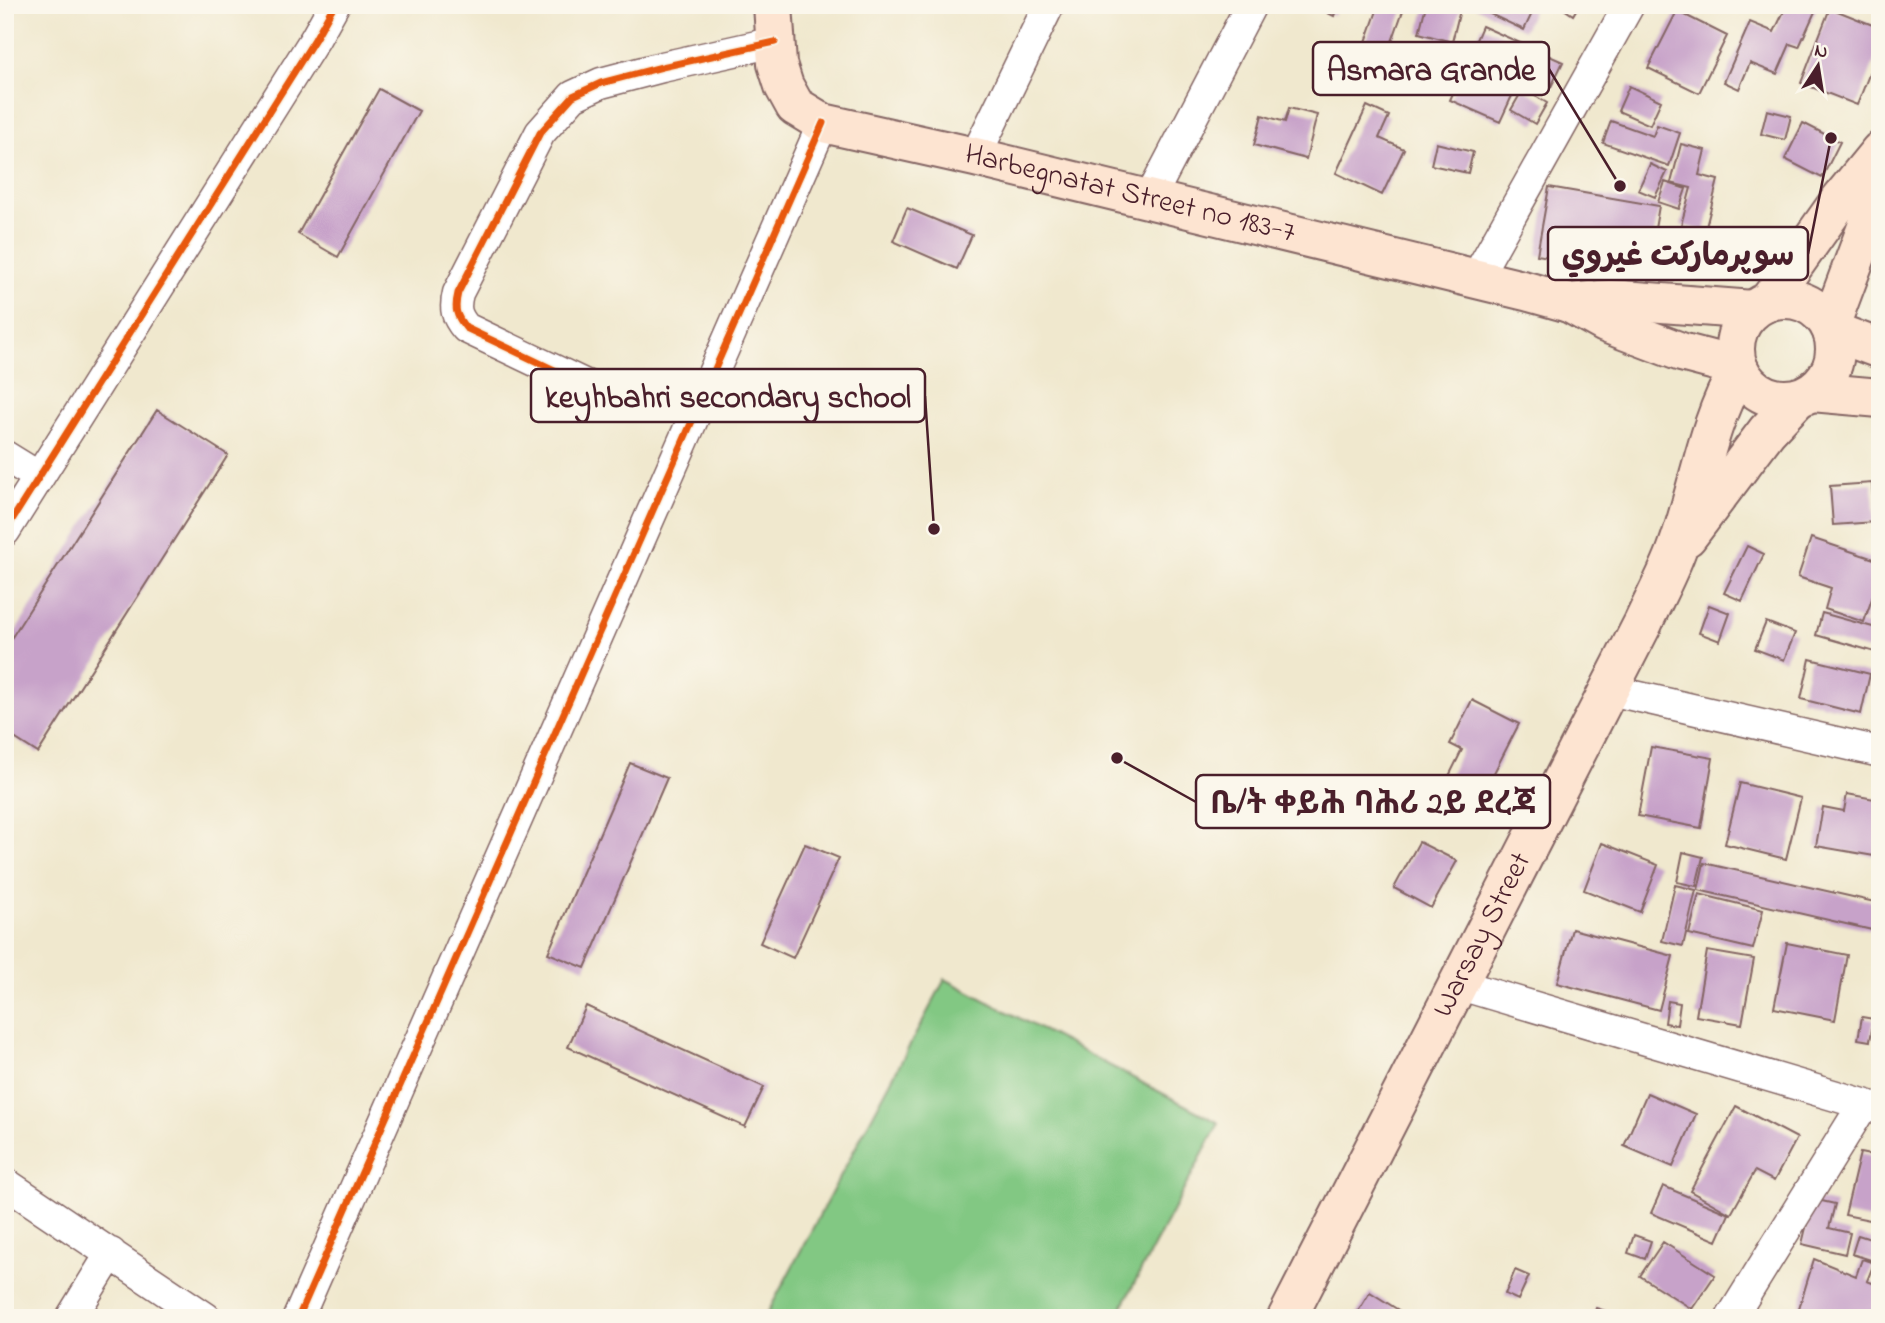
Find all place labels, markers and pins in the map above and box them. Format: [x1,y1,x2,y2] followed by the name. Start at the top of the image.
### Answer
[1313,42,1549,95] callout: Asmara Grande
[1548,227,1808,280] callout: سوپرمارکت غيروي
[531,369,925,422] callout: keyhbahri secondary school
[1196,775,1550,828] callout: ቤ/ት ቀይሕ ባሕሪ 2ይ ደረጃ

